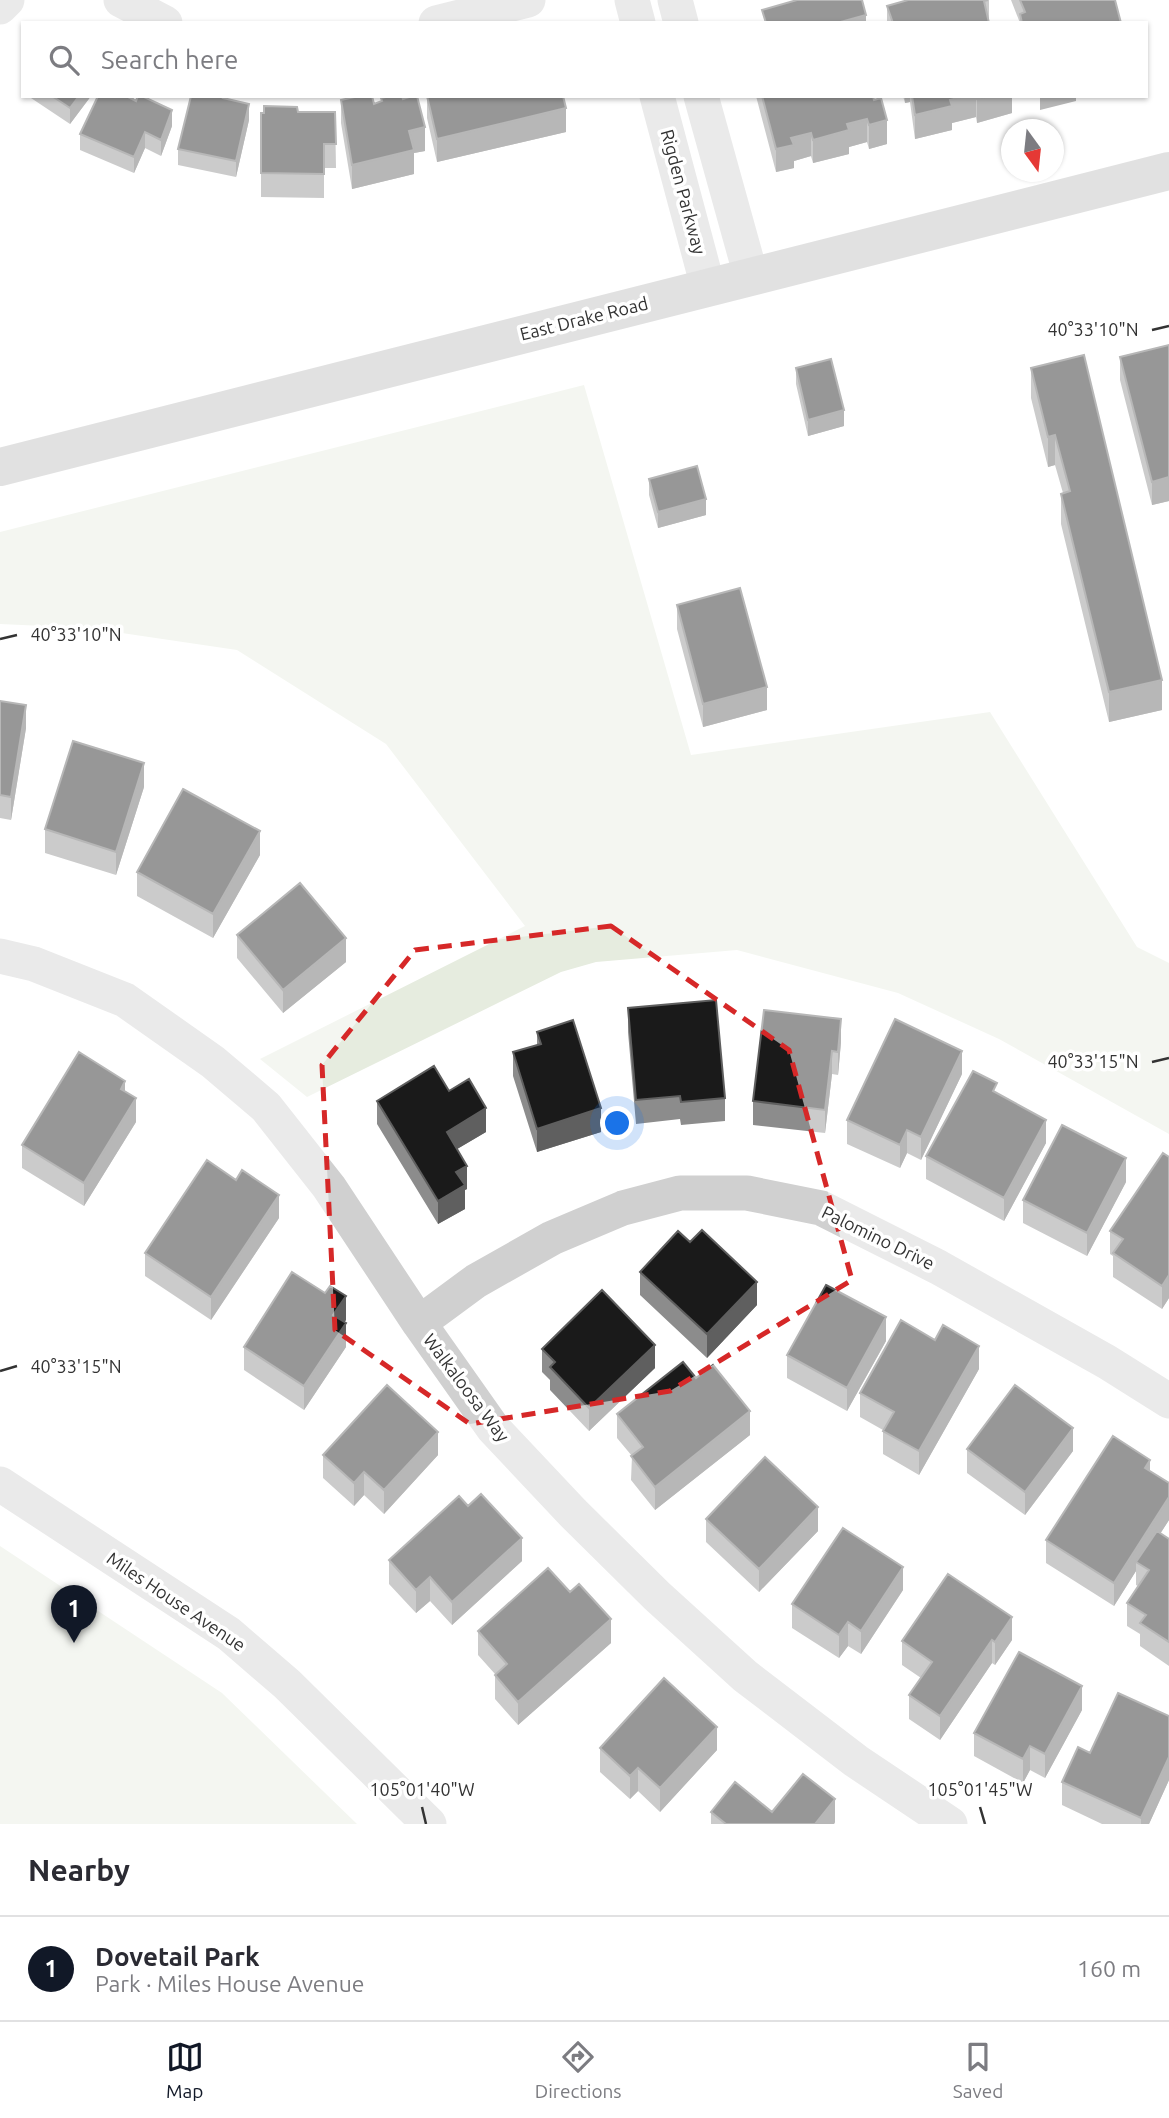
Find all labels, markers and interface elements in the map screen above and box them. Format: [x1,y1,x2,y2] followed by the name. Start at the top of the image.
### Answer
[21,21,1148,98] search box
[45,41,83,79] icon: search
[101,45,238,74] text: Search here
[1001,119,1064,182] north arrow
[658,127,710,257] street label: Rigden Parkway
[518,292,650,344] street label: East Drake Road
[1047,319,1139,339] text: 40°33'10"N
[30,624,122,644] text: 40°33'10"N
[1047,1051,1139,1071] text: 40°33'15"N
[600,1106,634,1140] your location
[819,1201,938,1273] street label: Palomino Drive
[420,1330,514,1445] street label: Walkaloosa Way
[30,1356,122,1376] text: 40°33'15"N
[104,1547,249,1655] street label: Miles House Avenue
[51,1585,97,1643] pin: 1
[369,1779,475,1799] text: 105°01'40"W
[927,1779,1033,1799] text: 105°01'45"W
[28,1853,130,1887] text: Nearby
[95,1942,260,1971] text: Dovetail Park
[45,1956,57,1981] text: 1
[1077,1956,1141,1981] text: 160 m
[95,1971,365,1996] text: Park · Miles House Avenue
[166,2038,204,2102] tab: Map
[535,2038,622,2102] tab: Directions
[953,2038,1003,2102] tab: Saved

